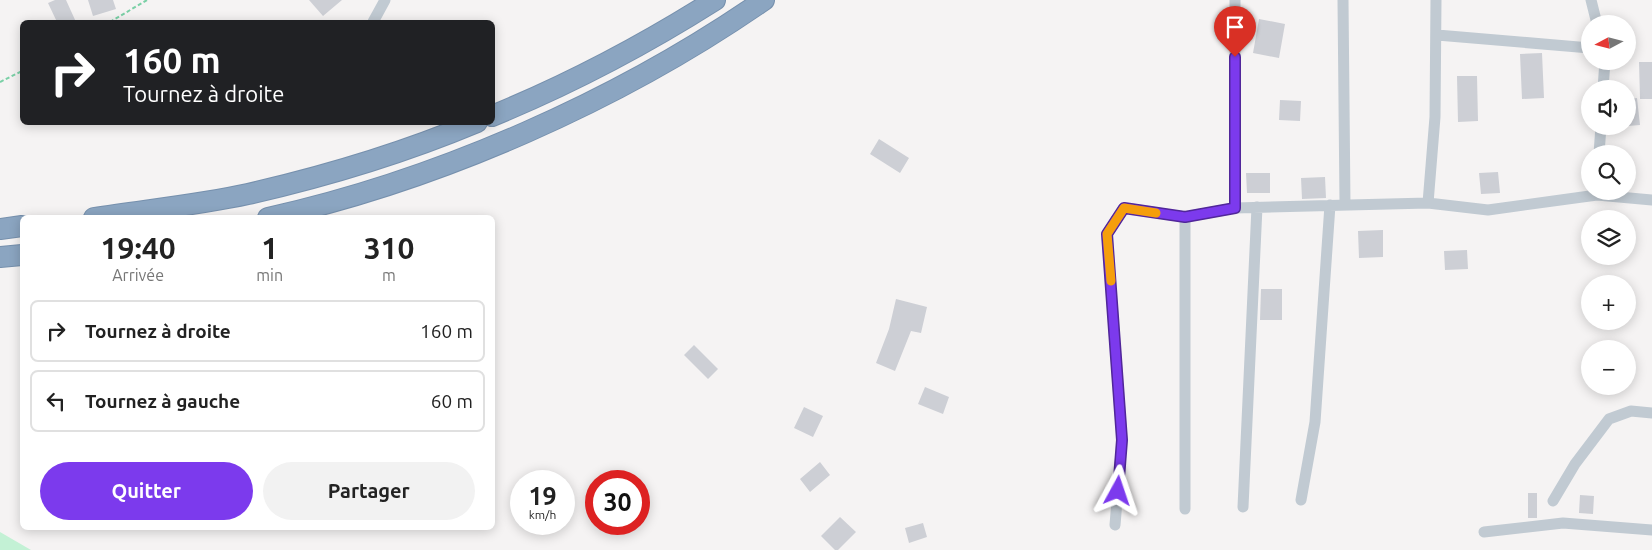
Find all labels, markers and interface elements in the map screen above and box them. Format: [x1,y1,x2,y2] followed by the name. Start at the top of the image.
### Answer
[1214,6,1256,57] pin
[1221,13,1249,41] icon: arrive
[1581,15,1636,70] north arrow
[1581,15,1636,395] map controls
[40,40,105,105] icon: right
[123,40,221,80] text: 160 m
[1581,80,1636,135] button: sound
[123,81,284,106] text: Tournez à droite
[1581,145,1636,200] button: search
[1581,210,1636,265] button: layers
[101,231,176,265] text: 19:40
[261,231,278,265] text: 1
[364,231,414,265] text: 310
[112,266,164,284] text: Arrivée
[256,266,283,284] text: min
[382,266,396,284] text: m
[1581,275,1636,330] button: +
[42,317,70,345] icon: right
[85,320,231,342] text: Tournez à droite
[420,320,473,342] text: 160 m
[1581,340,1636,395] button: −
[42,387,70,415] icon: left
[85,390,240,412] text: Tournez à gauche
[431,390,473,412] text: 60 m
[40,462,253,520] button: Quitter
[263,462,475,520] button: Partager
[1091,464,1143,516] position arrow
[585,470,650,535] speed limit sign: 30
[528,482,557,510] text: 19
[529,508,556,521] text: km/h

